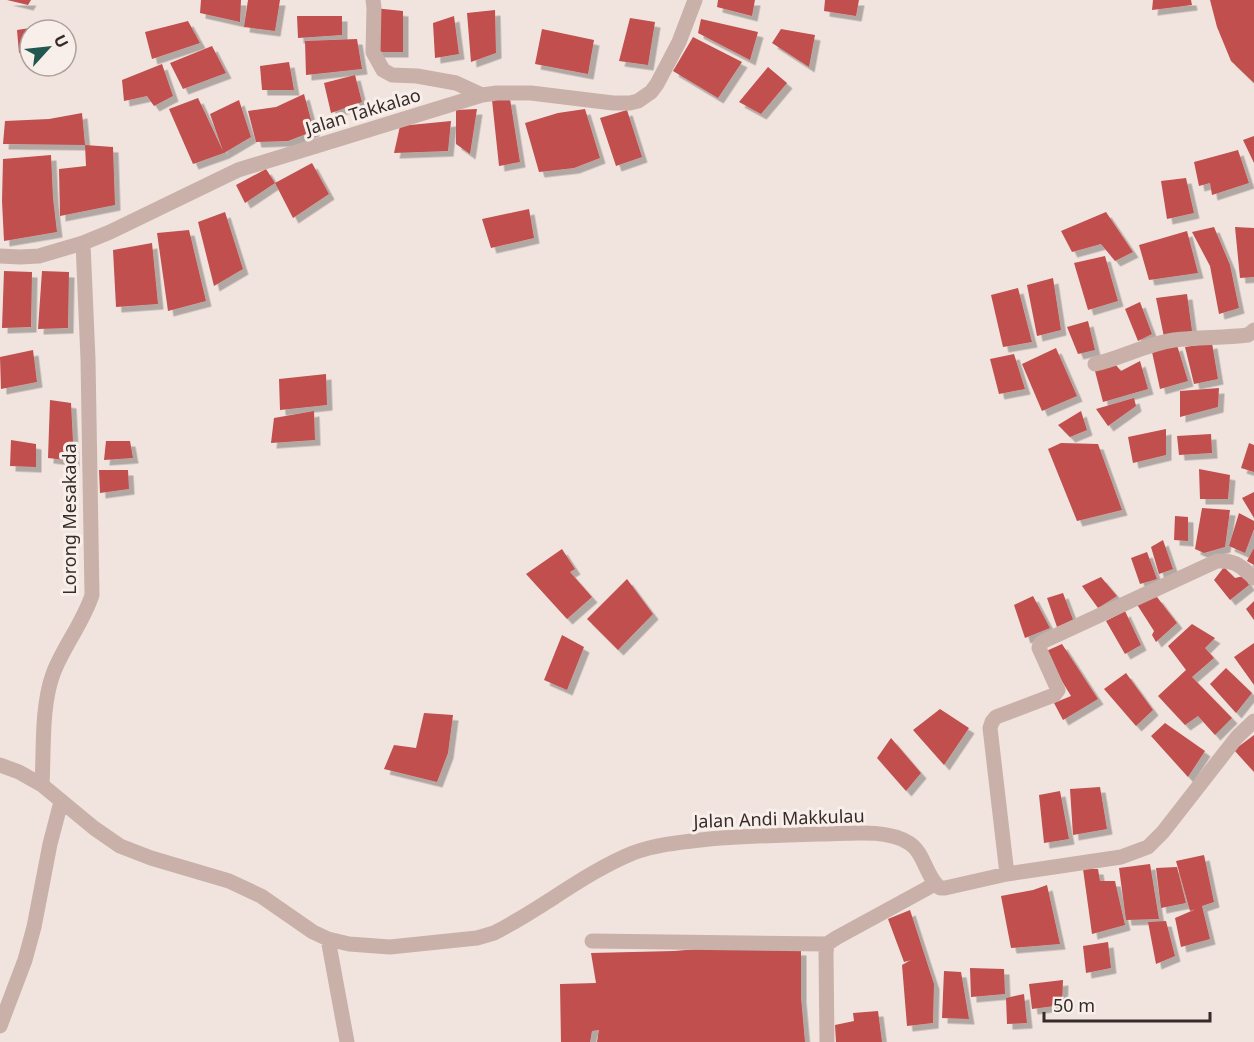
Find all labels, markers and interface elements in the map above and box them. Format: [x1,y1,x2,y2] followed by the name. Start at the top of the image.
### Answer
[18,18,78,78] north arrow
[49,31,74,52] text: U
[301,82,423,140] street label: Jalan Takkalao
[57,443,81,595] street label: Lorong Mesakada
[691,803,865,833] street label: Jalan Andi Makkulau
[1044,985,1210,1023] scale bar
[1053,993,1095,1017] text: 50 m

